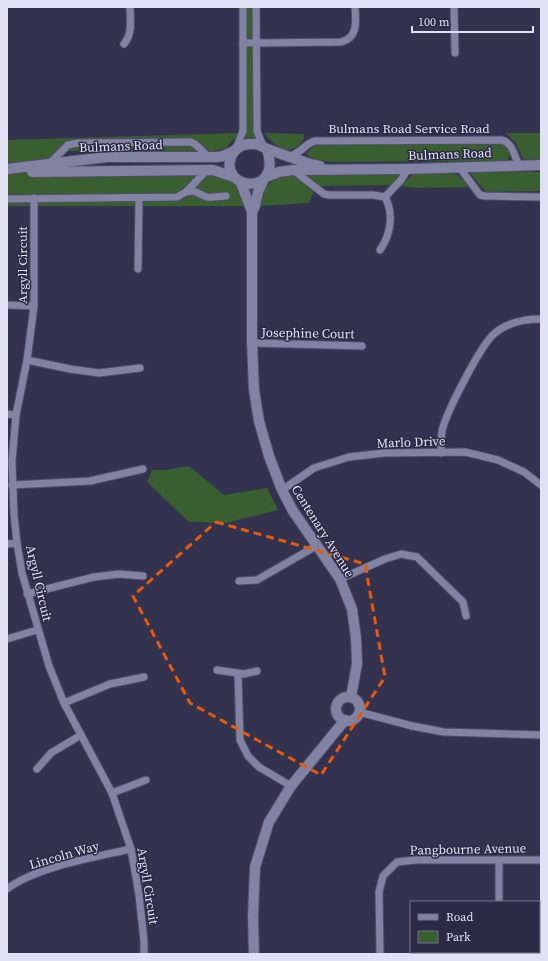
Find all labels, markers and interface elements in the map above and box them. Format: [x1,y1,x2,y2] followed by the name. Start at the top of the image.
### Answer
[412,8,533,34] scale bar
[418,14,450,30] text: 100 m
[328,120,490,137] street label: Bulmans Road Service Road
[79,136,164,156] street label: Bulmans Road
[408,144,493,164] street label: Bulmans Road
[14,225,31,304] street label: Argyll Circuit
[260,324,356,342] street label: Josephine Court
[376,432,446,452] street label: Marlo Drive
[288,482,358,581] street label: Centenary Avenue
[22,543,56,623] street label: Argyll Circuit
[27,837,101,873] street label: Lincoln Way
[410,839,527,859] street label: Pangbourne Avenue
[134,846,163,926] street label: Argyll Circuit
[410,901,540,953] legend
[446,909,473,925] text: Road
[446,929,471,945] text: Park

